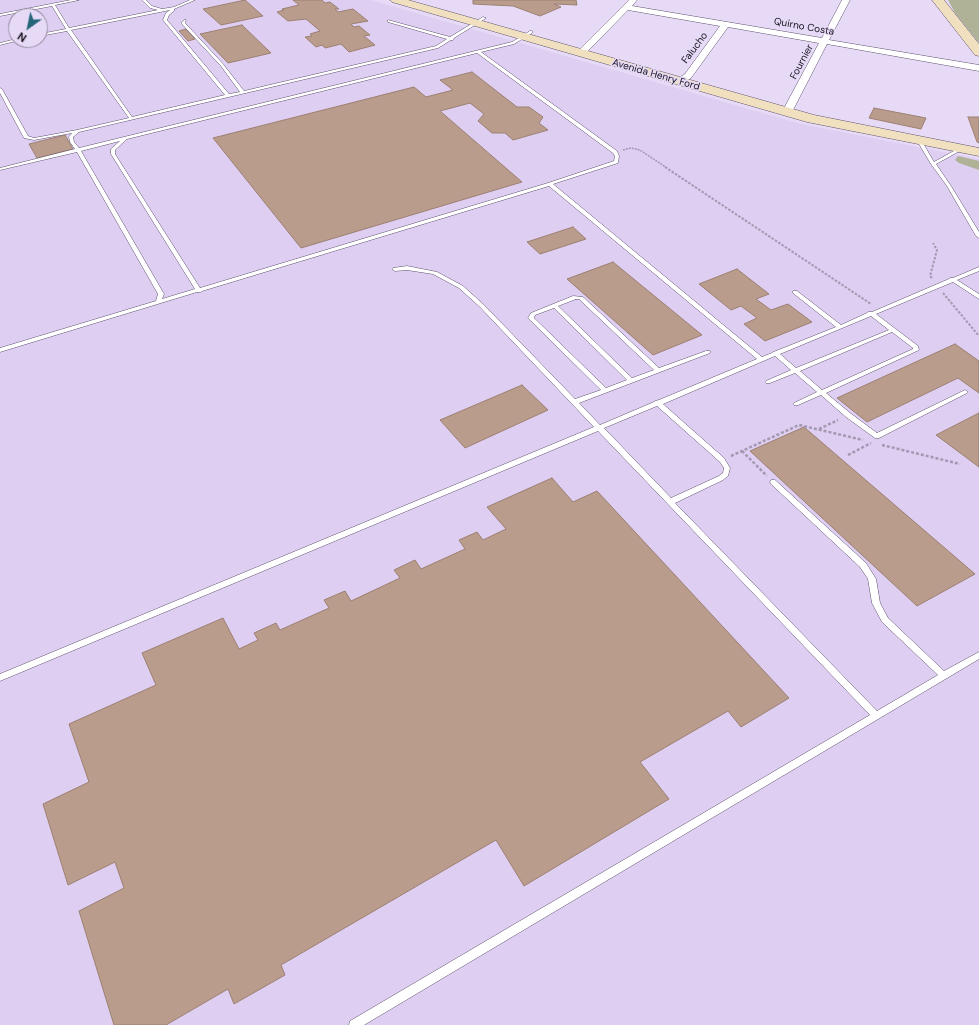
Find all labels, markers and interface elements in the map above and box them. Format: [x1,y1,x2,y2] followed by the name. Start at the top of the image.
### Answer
[8,8,48,48] north arrow
[773,16,835,38] street label: Quirno Costa
[15,29,29,45] text: N
[679,30,711,66] street label: Falucho
[788,42,816,82] street label: Fournier
[611,57,701,93] street label: Avenida Henry Ford

